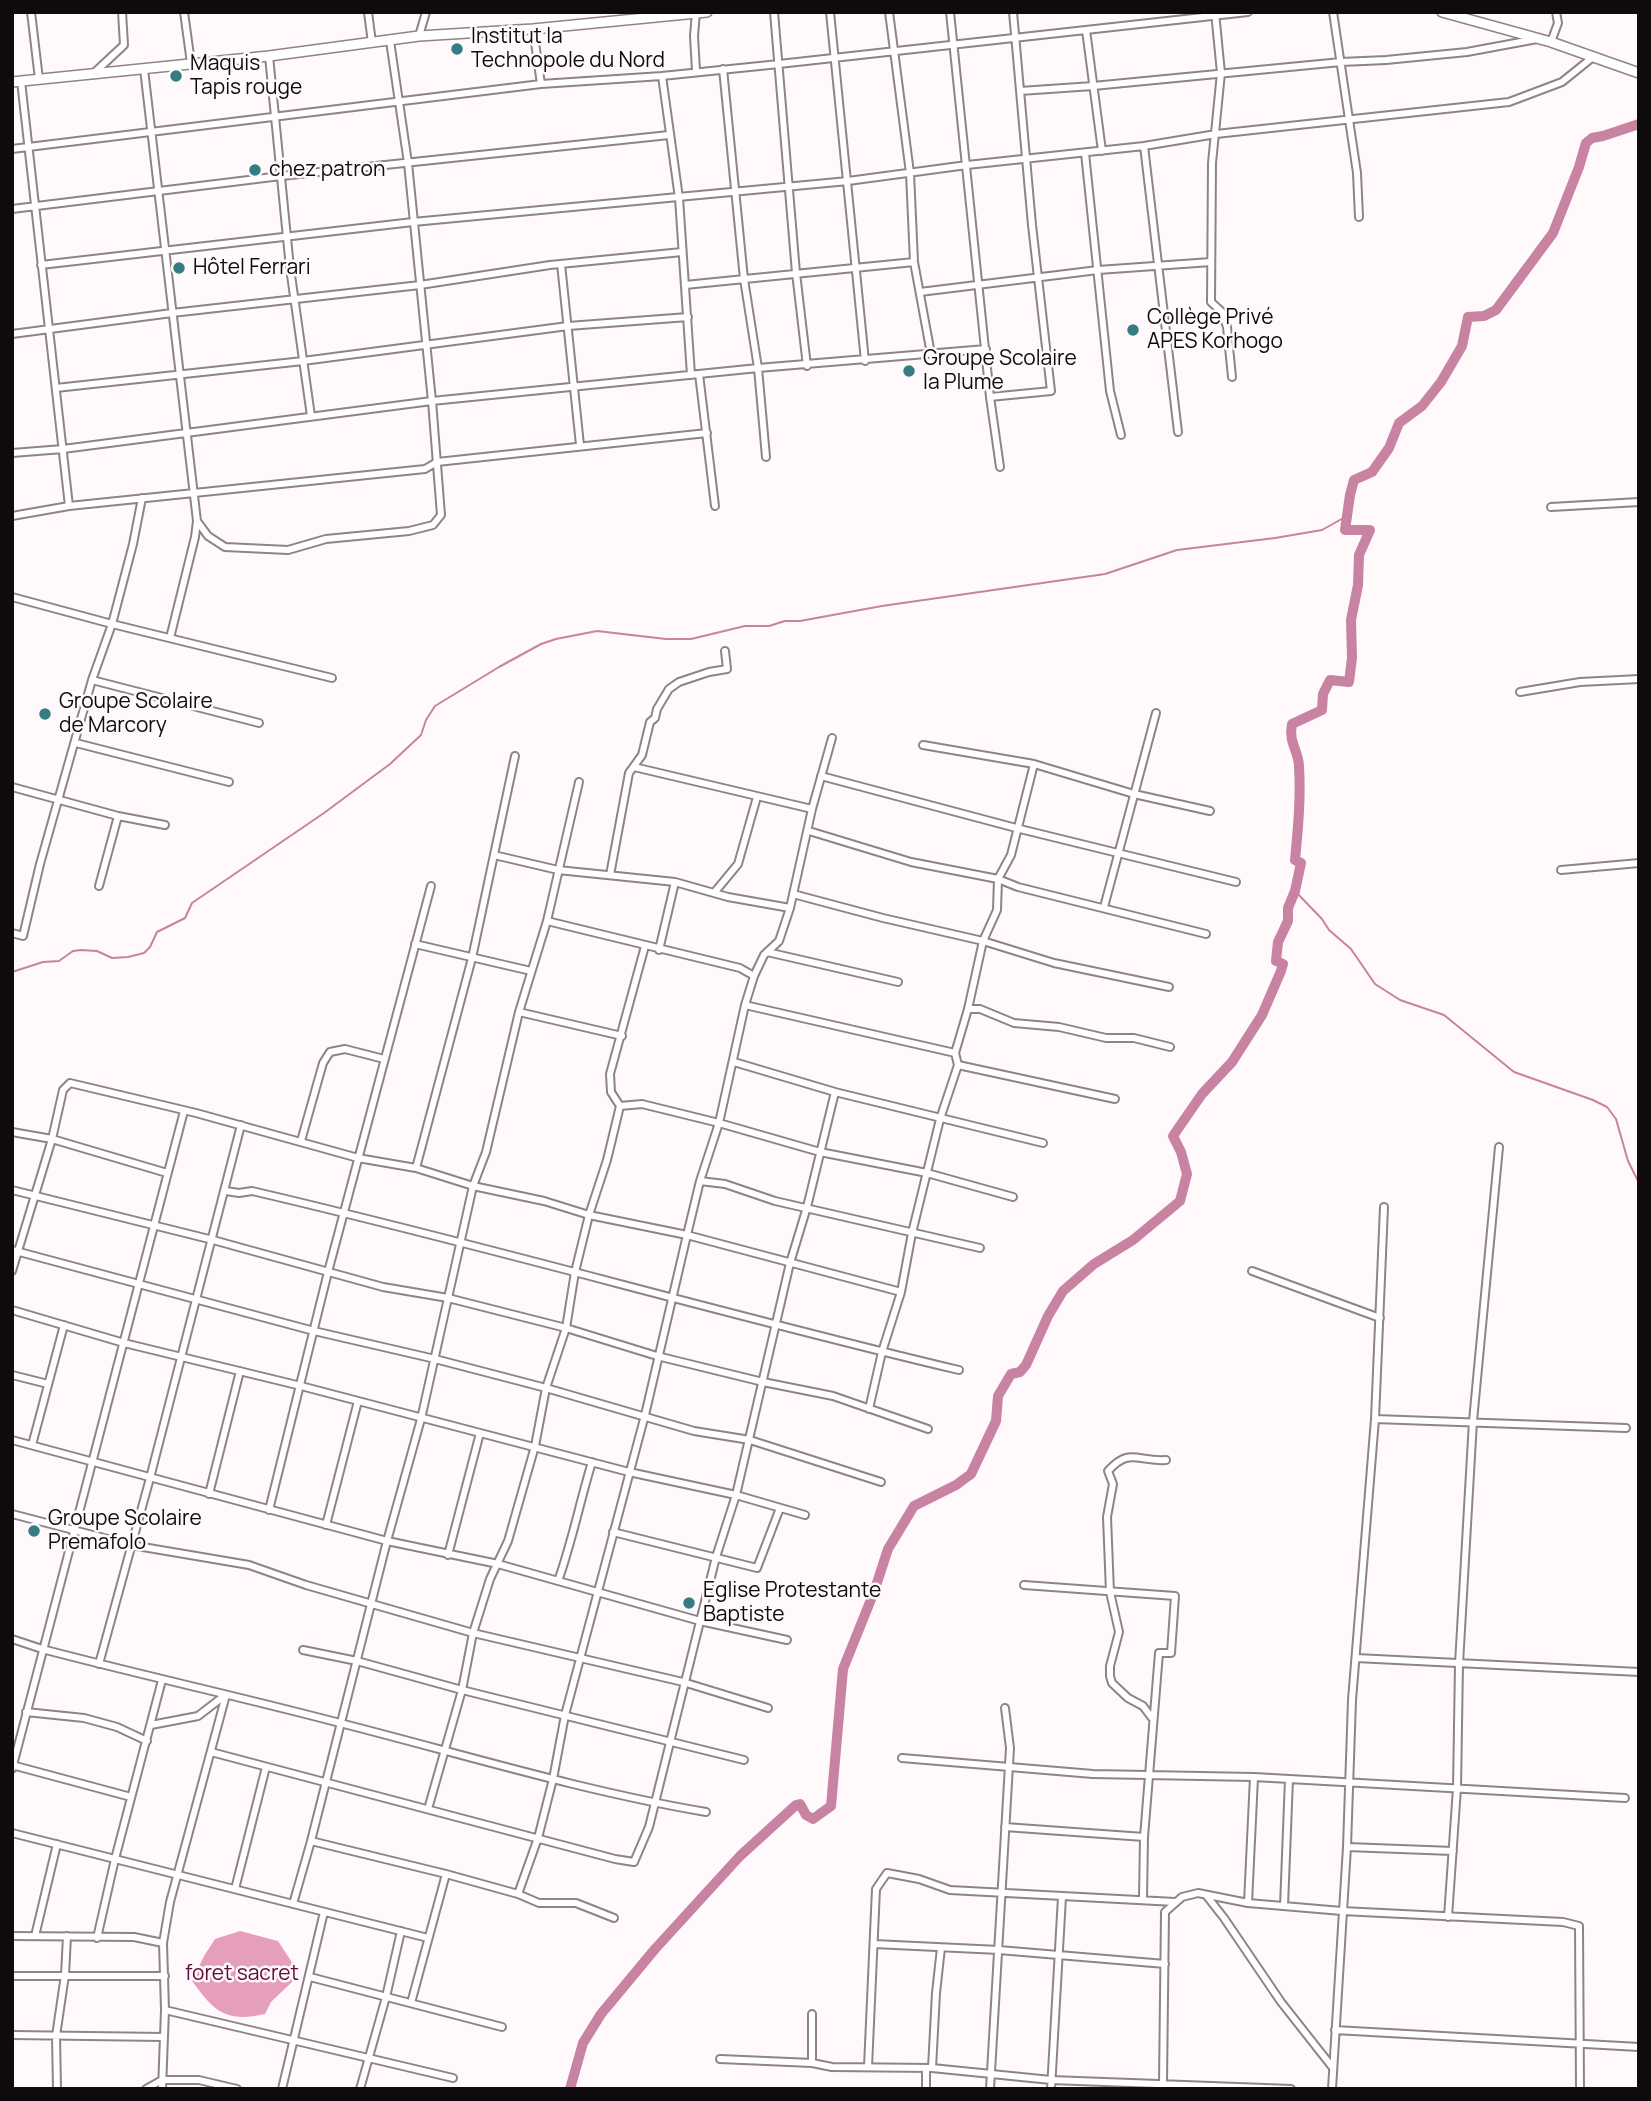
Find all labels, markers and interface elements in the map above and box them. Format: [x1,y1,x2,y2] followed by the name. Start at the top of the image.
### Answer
[471,24,665,74] place label: Institut la Technopole du Nord
[449,41,465,57] marker: Institut la Technopole du Nord
[190,51,302,101] place label: Maquis Tapis rouge
[168,68,184,84] marker: Maquis Tapis rouge
[269,157,385,183] place label: chez patron
[247,162,263,178] marker: chez patron
[193,255,311,281] place label: Hôtel Ferrari
[171,260,187,276] marker: Hôtel Ferrari
[1147,305,1283,355] place label: Collège Privé APES Korhogo
[1125,322,1141,338] marker: Collège Privé APES Korhogo
[923,346,1077,396] place label: Groupe Scolaire la Plume
[901,363,917,379] marker: Groupe Scolaire la Plume
[59,689,213,739] place label: Groupe Scolaire de Marcory
[37,706,53,722] marker: Groupe Scolaire de Marcory
[48,1506,202,1556] place label: Groupe Scolaire Premafolo
[26,1523,42,1539] marker: Groupe Scolaire Premafolo
[703,1578,881,1628] place label: Eglise Protestante Baptiste
[681,1595,697,1611] marker: Eglise Protestante Baptiste
[185,1961,299,1987] park label: foret sacret

